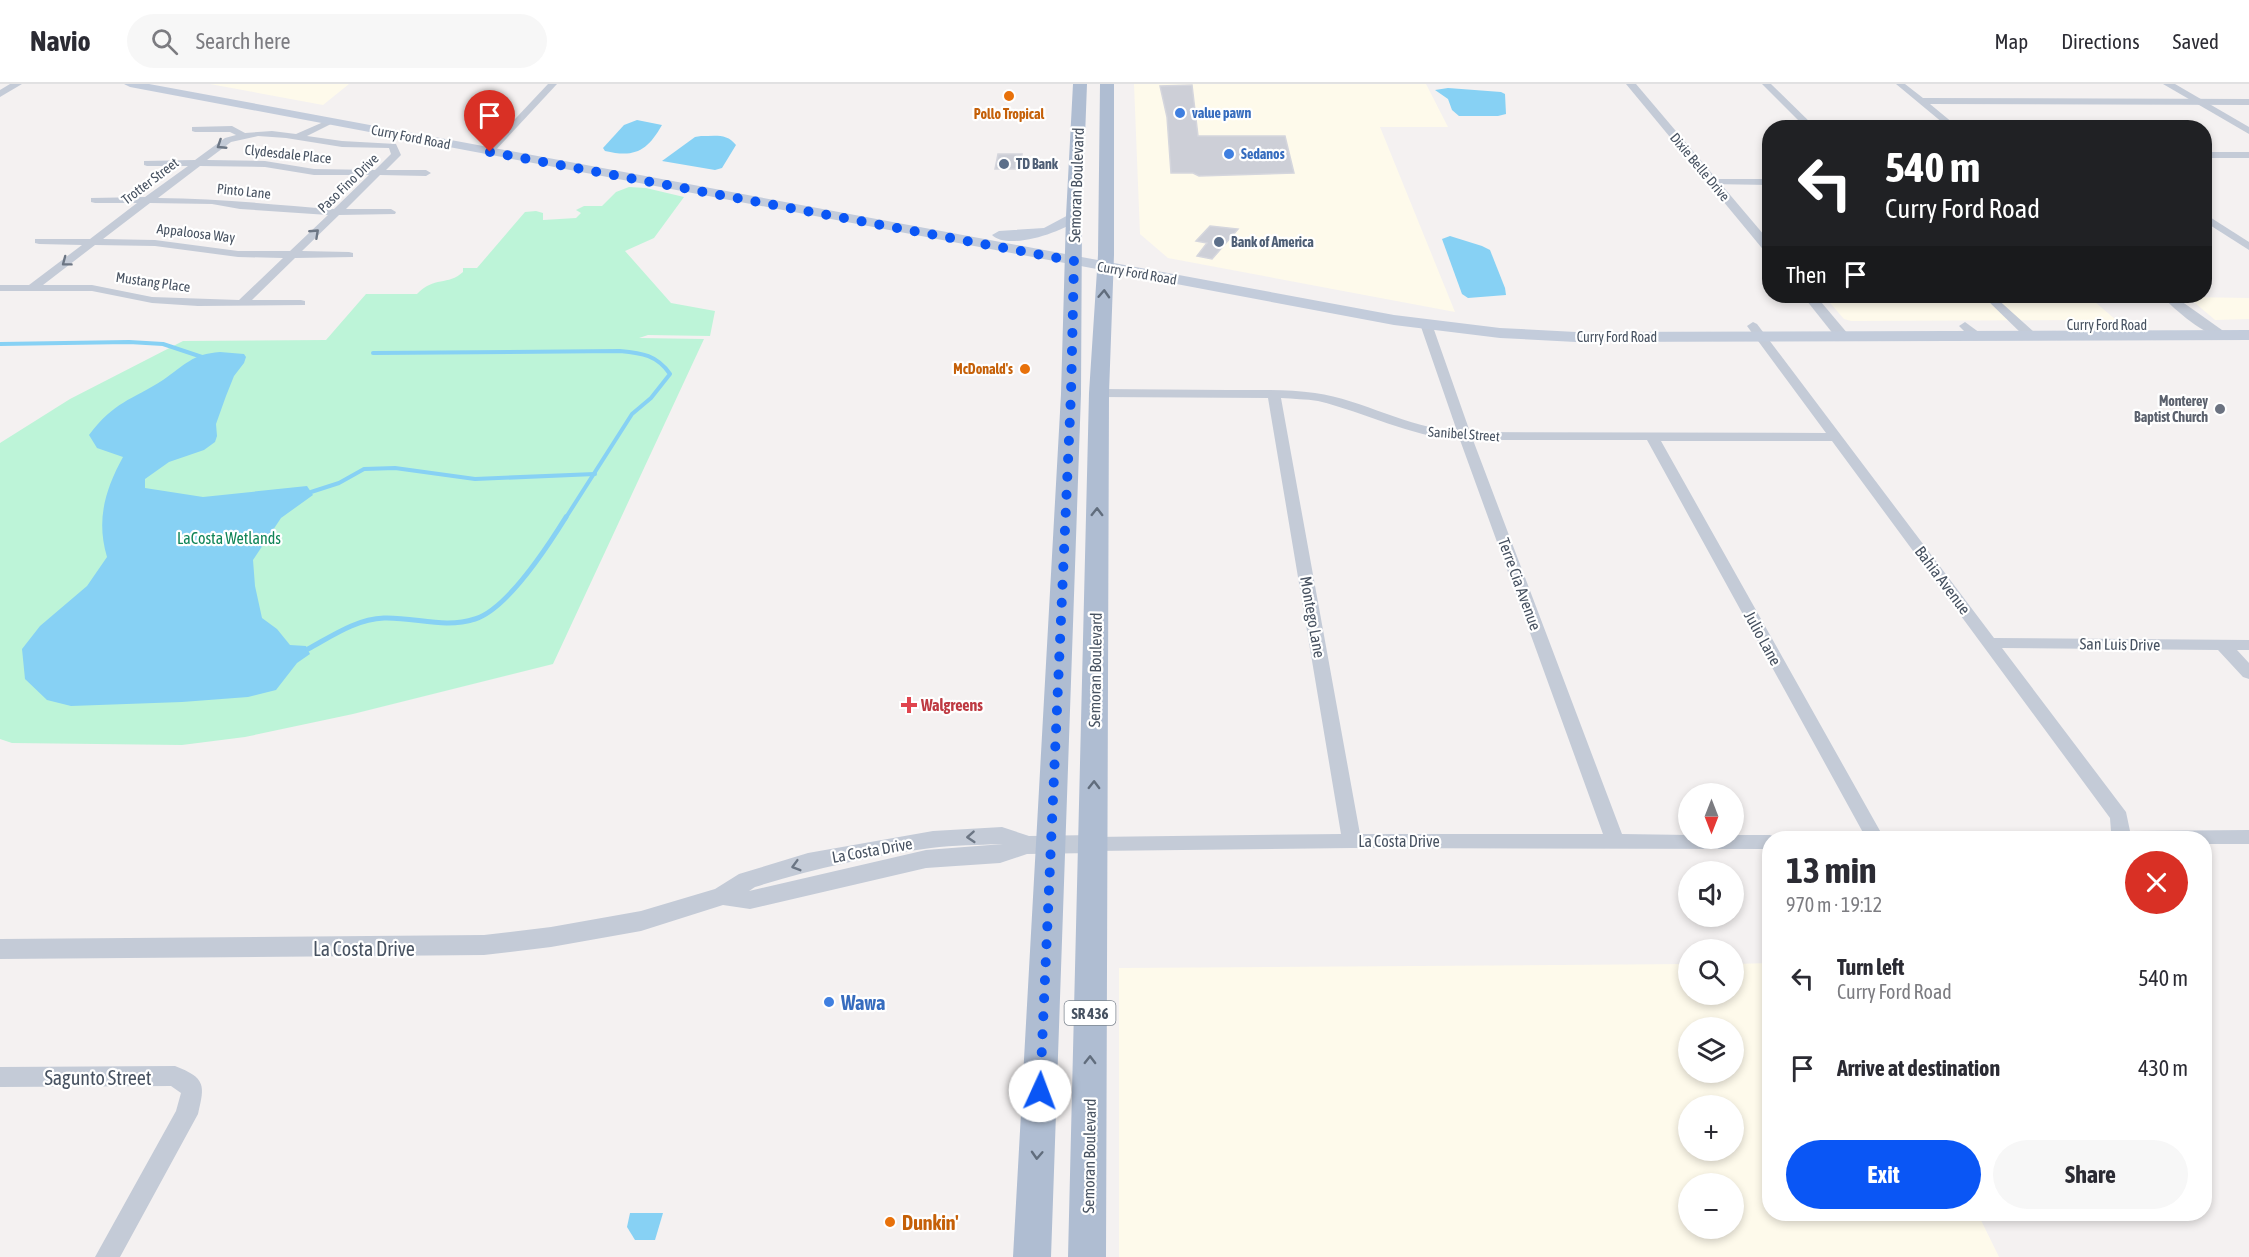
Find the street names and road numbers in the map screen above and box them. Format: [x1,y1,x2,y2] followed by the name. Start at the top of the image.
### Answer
[370,121,452,153] street label: Curry Ford Road
[1065,127,1087,243] street label: Semoran Boulevard
[1667,130,1733,204] street label: Dixie Belle Drive
[244,141,332,167] street label: Clydesdale Place
[314,150,382,216] street label: Paso Fino Drive
[118,154,182,208] street label: Trotter Street
[216,180,272,202] street label: Pinto Lane
[156,220,236,246] street label: Appaloosa Way
[1096,258,1178,288] street label: Curry Ford Road
[115,269,191,295] street label: Mustang Place
[2067,317,2147,333] street label: Curry Ford Road
[1577,329,1657,345] street label: Curry Ford Road
[1428,424,1500,444] street label: Sanibel Street
[1495,535,1545,633] street label: Terre Cia Avenue
[1912,542,1974,618] street label: Bahia Avenue
[1296,575,1329,659] street label: Montego Lane
[1741,608,1785,668] street label: Julio Lane
[1085,612,1105,728] street label: Semoran Boulevard
[2080,634,2160,654] street label: San Luis Drive
[1358,832,1440,850] street label: La Costa Drive
[830,834,914,866] street label: La Costa Drive
[313,937,415,960] street label: La Costa Drive
[1064,1001,1116,1025] road number: SR 436
[44,1066,152,1089] street label: Sagunto Street
[1079,1098,1099,1214] street label: Semoran Boulevard

